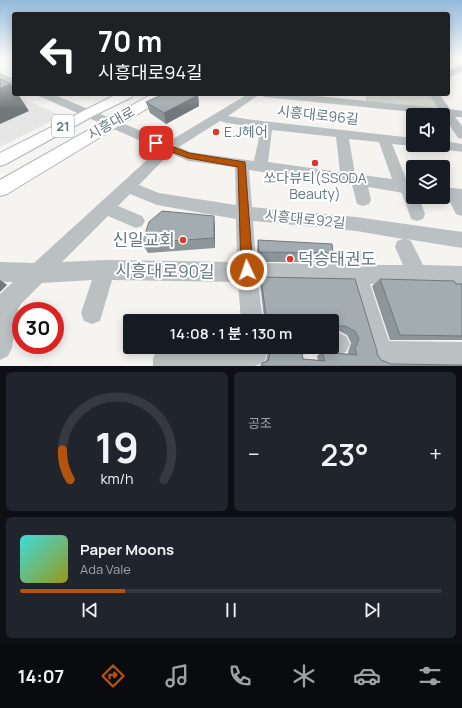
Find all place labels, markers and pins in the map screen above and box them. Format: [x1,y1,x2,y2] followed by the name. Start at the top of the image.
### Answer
[224,122,268,141] place label: E.J헤어
[139,126,173,160] pin
[211,127,221,137] marker: E.J헤어
[310,158,320,168] marker: 쏘다뷰티(SSODA Beauty)
[263,168,367,203] place label: 쏘다뷰티(SSODA Beauty)
[112,228,175,251] place label: 신일교회
[178,235,188,245] marker: 신일교회
[298,247,376,270] place label: 덕승태권도
[285,254,295,264] marker: 덕승태권도

